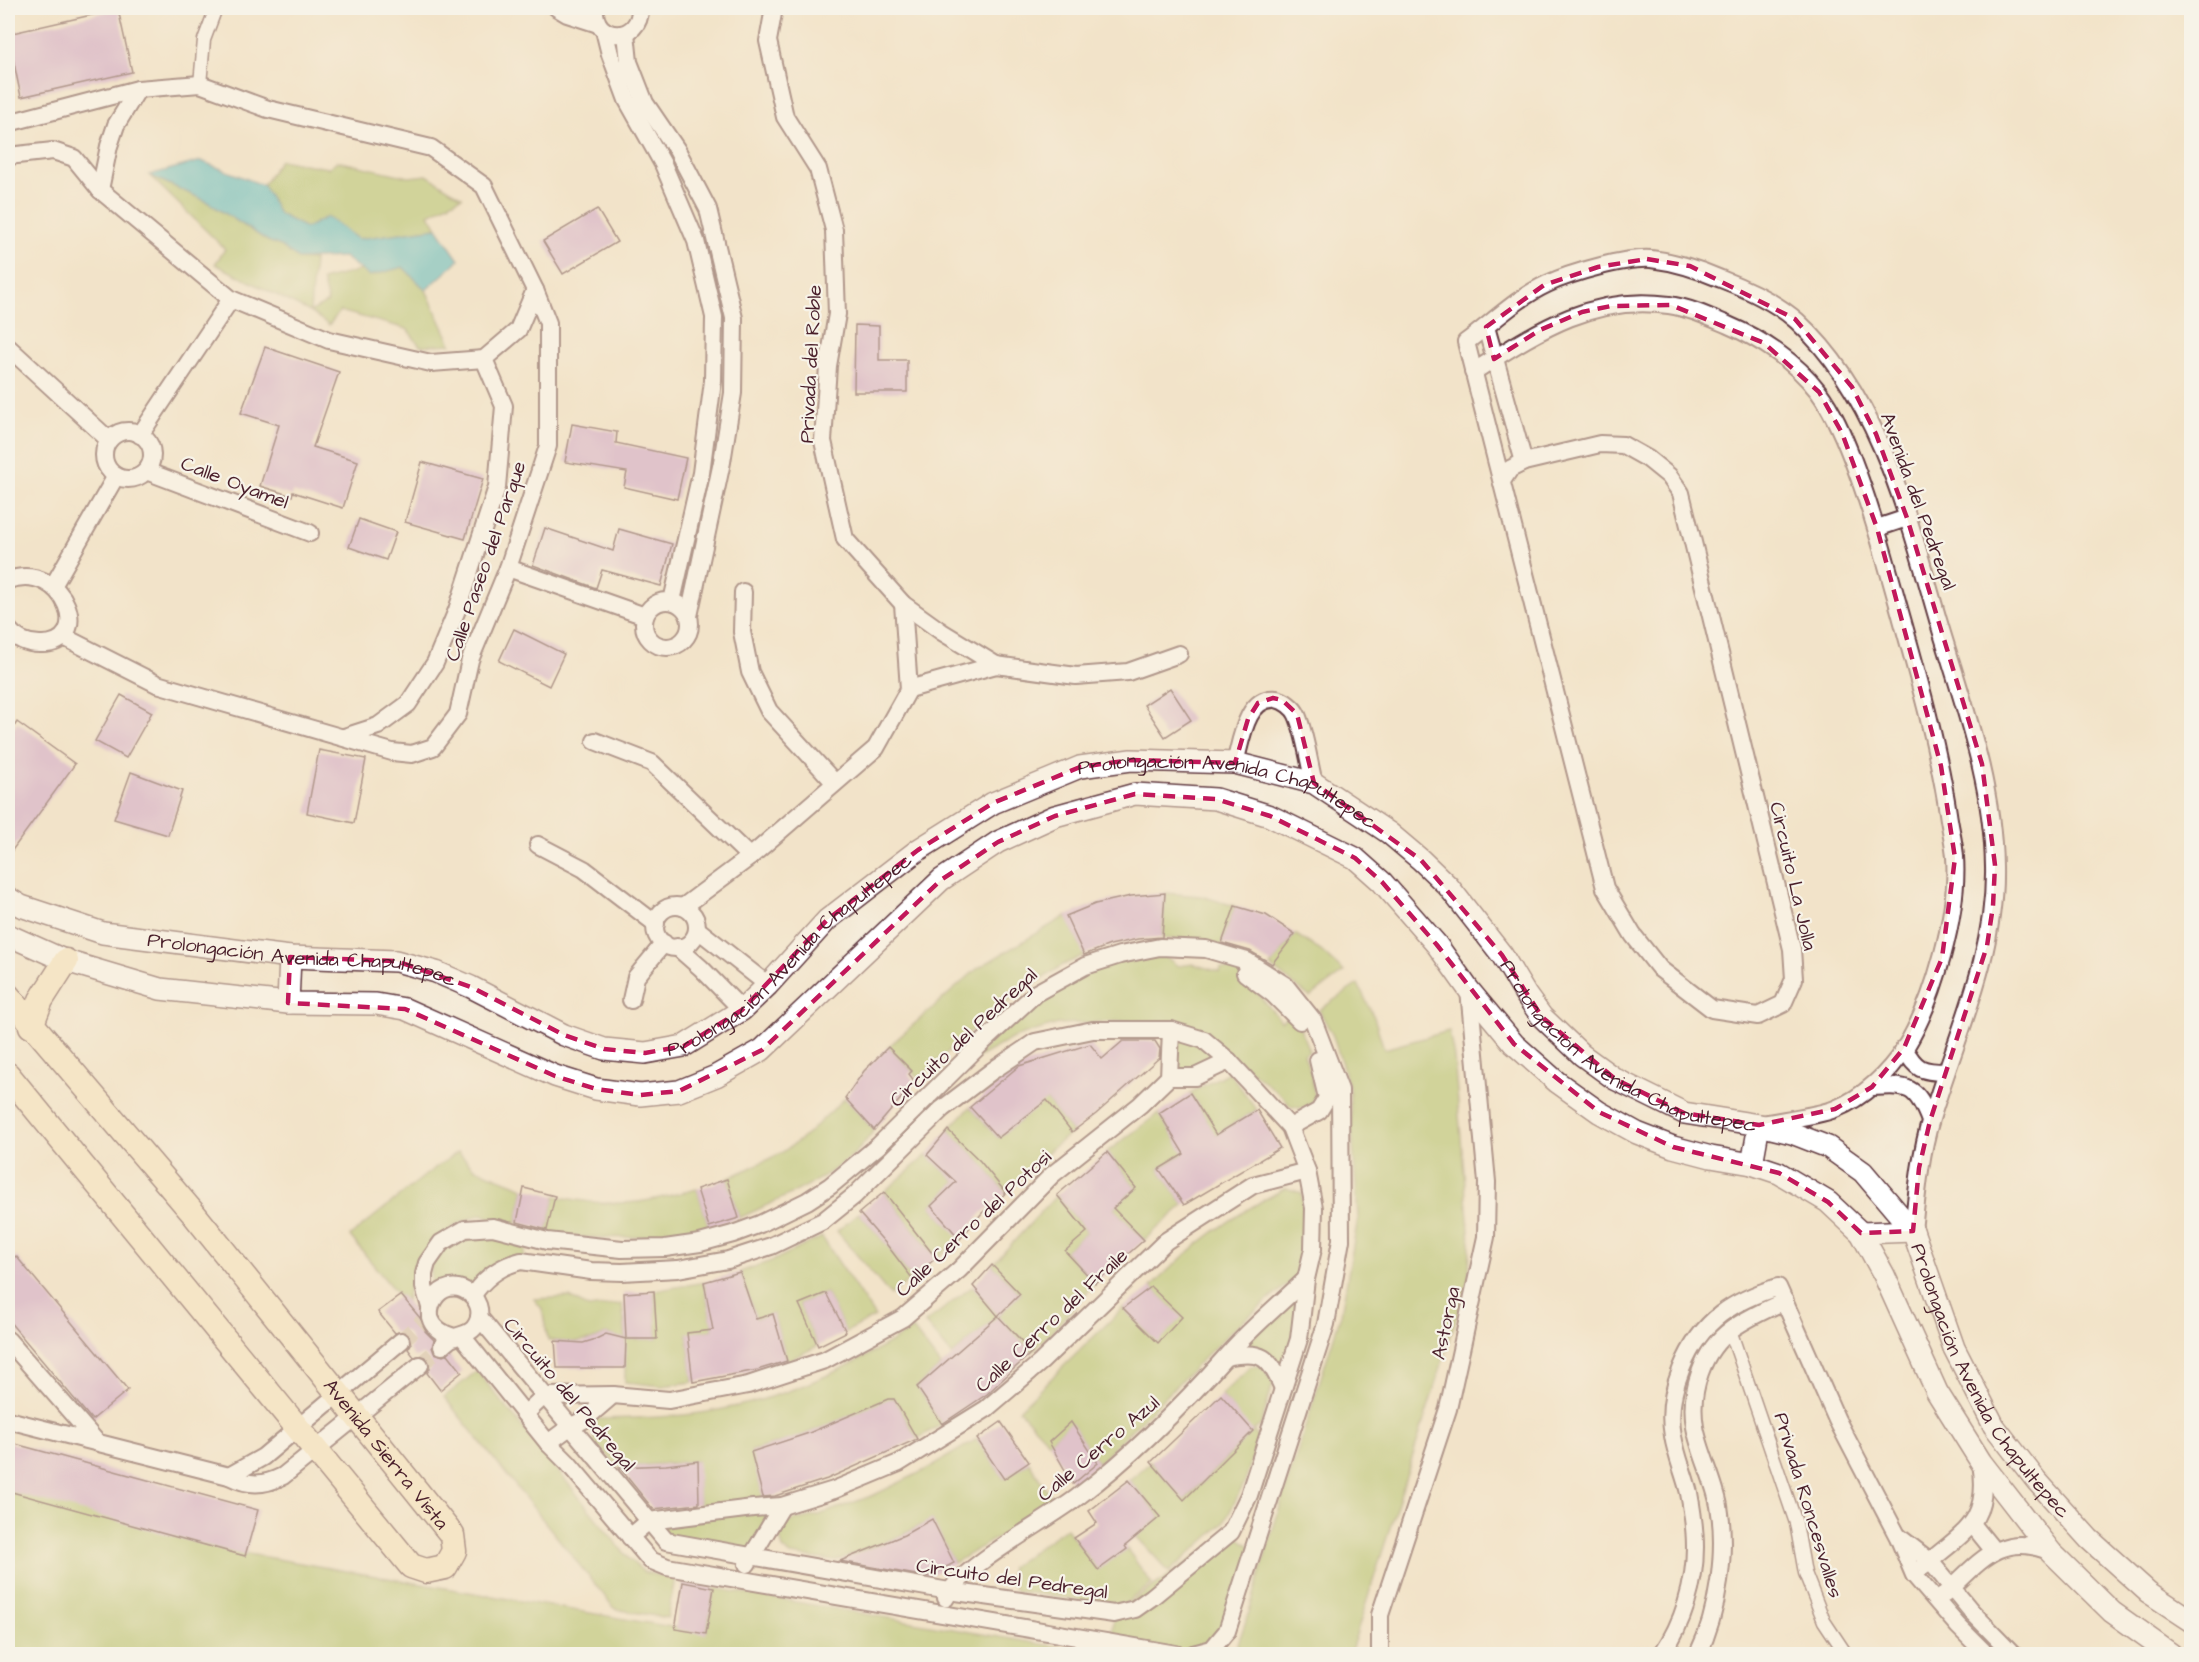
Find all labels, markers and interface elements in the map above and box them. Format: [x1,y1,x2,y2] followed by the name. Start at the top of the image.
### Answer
[793,284,829,444] street label: Privada del Roble
[1872,409,1963,594] street label: Avenida del Pedregal
[176,450,293,517] street label: Calle Oyamel
[439,457,533,665] street label: Calle Paseo del Parque
[1076,747,1382,836] street label: Prolongación Avenida Chapultepec
[1762,799,1824,953] street label: Circuito La Jolla
[665,846,919,1064] street label: Prolongación Avenida Chapultepec
[146,926,461,994] street label: Prolongación Avenida Chapultepec
[1493,955,1759,1139] street label: Prolongación Avenida Chapultepec
[884,962,1044,1114] street label: Circuito del Pedregal
[889,1144,1058,1304] street label: Calle Cerro del Potosi
[1903,1240,2077,1525] street label: Prolongación Avenida Chapultepec
[969,1242,1135,1399] street label: Calle Cerro del Fraile
[1425,1284,1468,1362] street label: Astorga
[496,1312,642,1478] street label: Circuito del Pedregal
[316,1373,455,1536] street label: Avenida Sierra Vista
[1032,1389,1166,1508] street label: Calle Cerro Azul
[1767,1409,1850,1601] street label: Privada Roncesvalles
[914,1552,1109,1607] street label: Circuito del Pedregal

